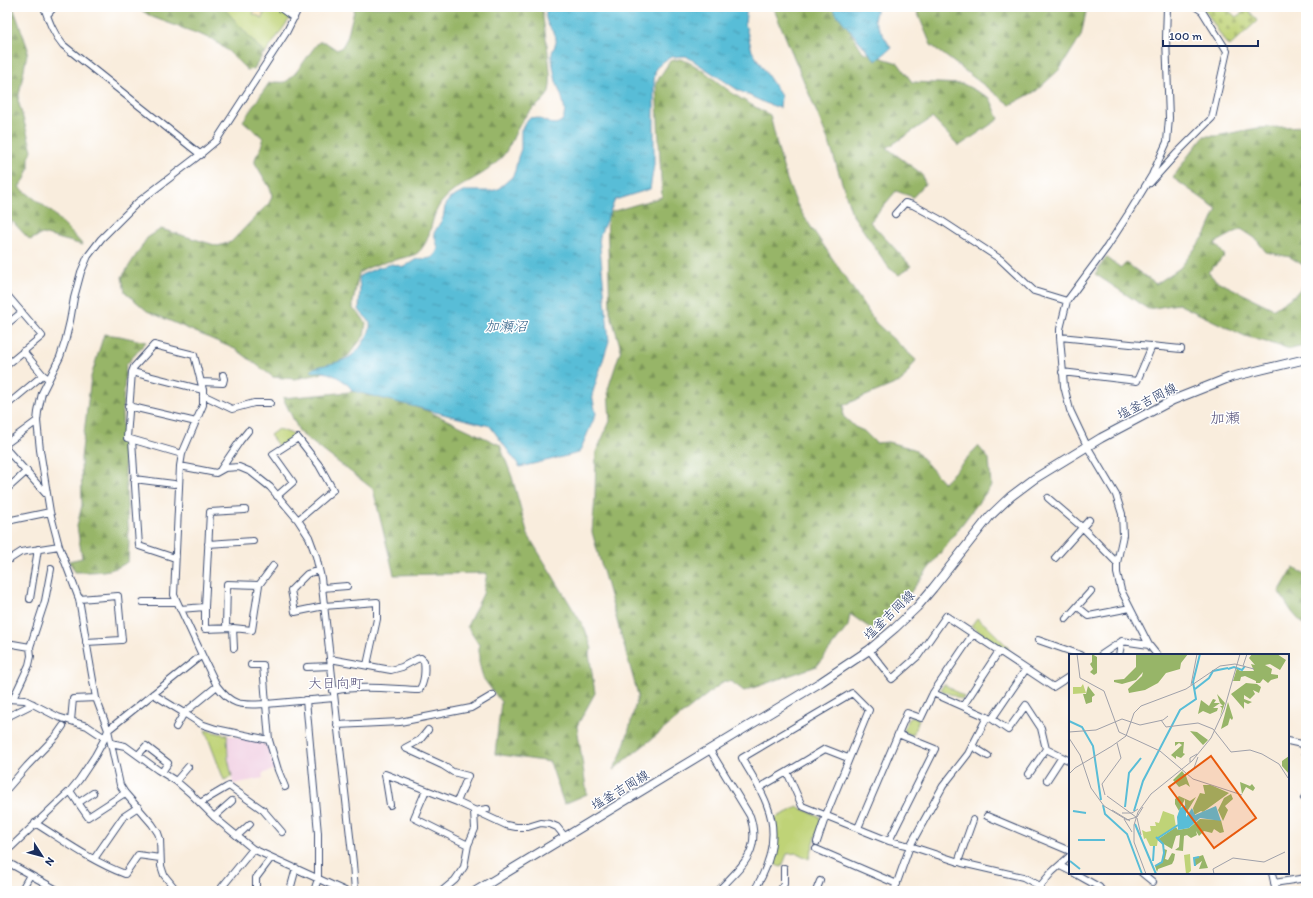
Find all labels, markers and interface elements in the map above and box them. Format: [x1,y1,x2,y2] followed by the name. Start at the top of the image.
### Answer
[1163,22,1258,48] scale bar
[1169,29,1202,43] text: 100 m
[485,318,528,335] water label: 加瀬沼
[1115,379,1180,422] street label: 塩釜吉岡線
[1210,409,1240,427] district label: 加瀬
[860,586,918,643] street label: 塩釜吉岡線
[1069,654,1289,874] inset map
[308,675,364,692] district label: 大日向町
[588,766,653,813] street label: 塩釜吉岡線
[22,836,62,876] north arrow
[42,855,57,868] text: N

